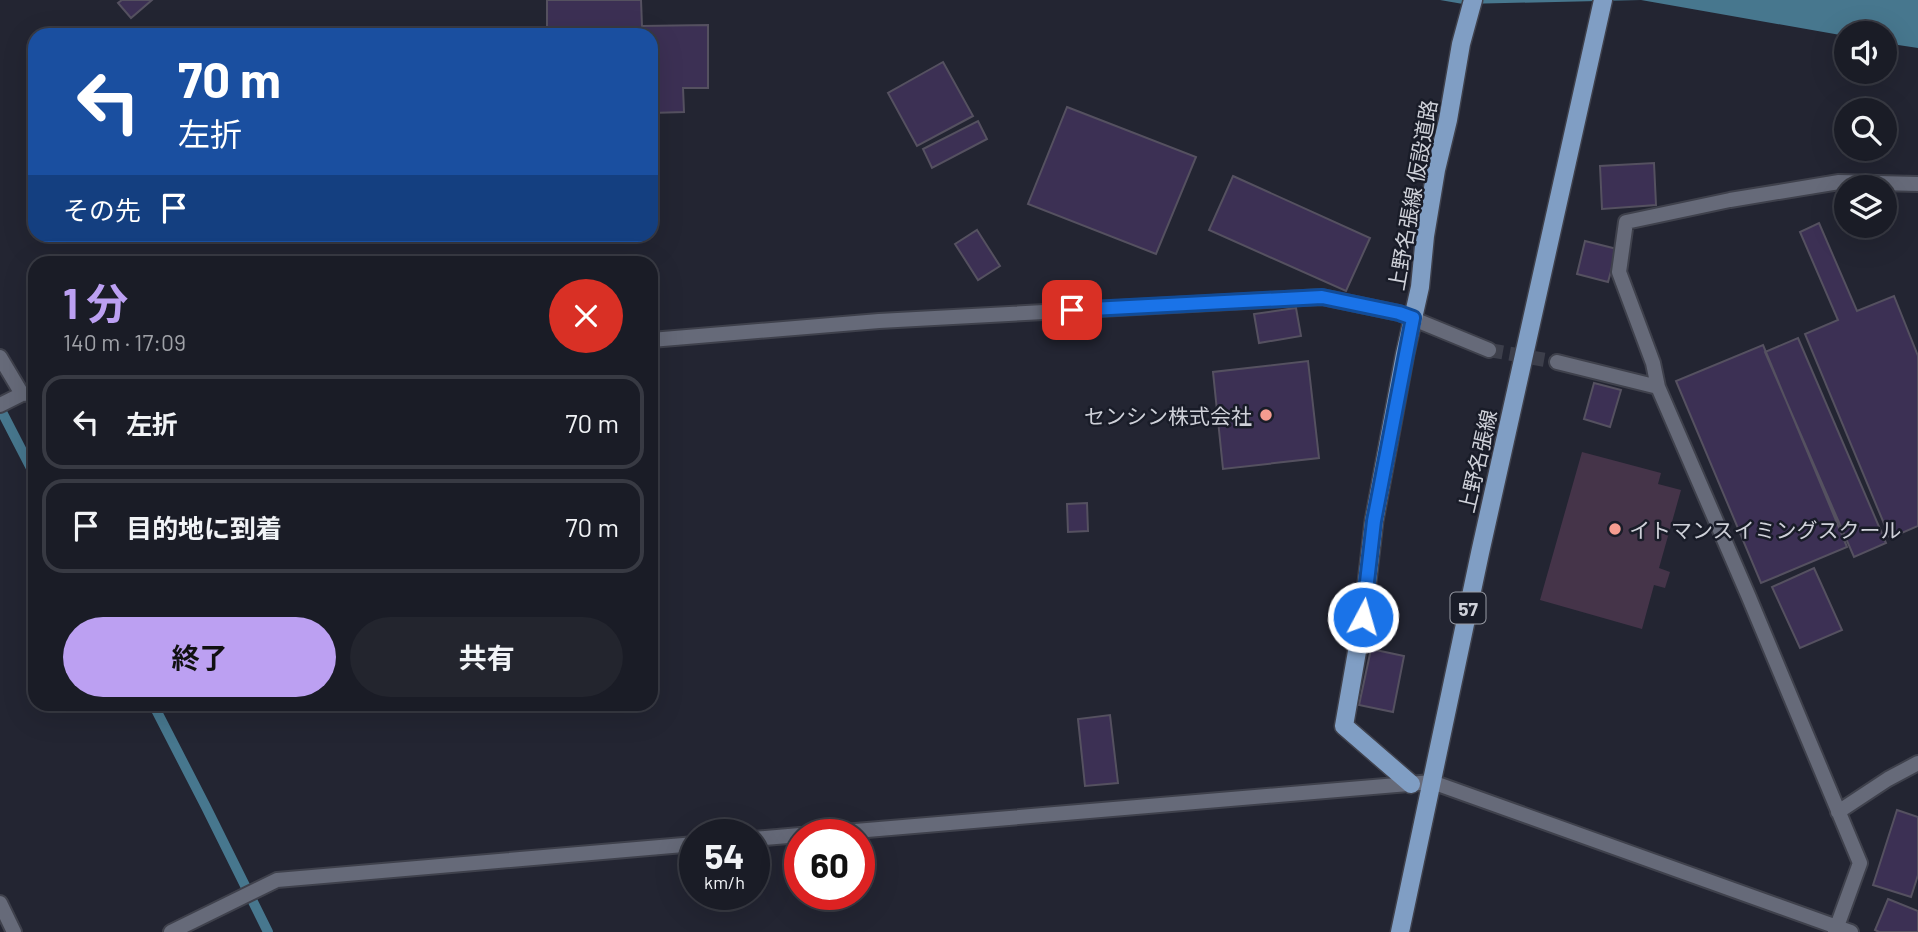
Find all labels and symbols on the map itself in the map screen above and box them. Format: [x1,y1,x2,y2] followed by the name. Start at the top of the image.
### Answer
[1383,98,1441,292] street label: 上野名張線 仮設道路
[1042,280,1102,340] pin
[1084,403,1252,428] place label: センシン株式会社
[1258,407,1274,423] marker: センシン株式会社
[1453,407,1501,515] street label: 上野名張線
[1629,517,1902,542] place label: イトマンスイミングスクール
[1607,521,1623,537] marker: イトマンスイミングスクール
[1326,580,1400,654] position arrow
[1450,593,1486,624] road number: 57
[784,819,875,910] speed limit sign: 60

